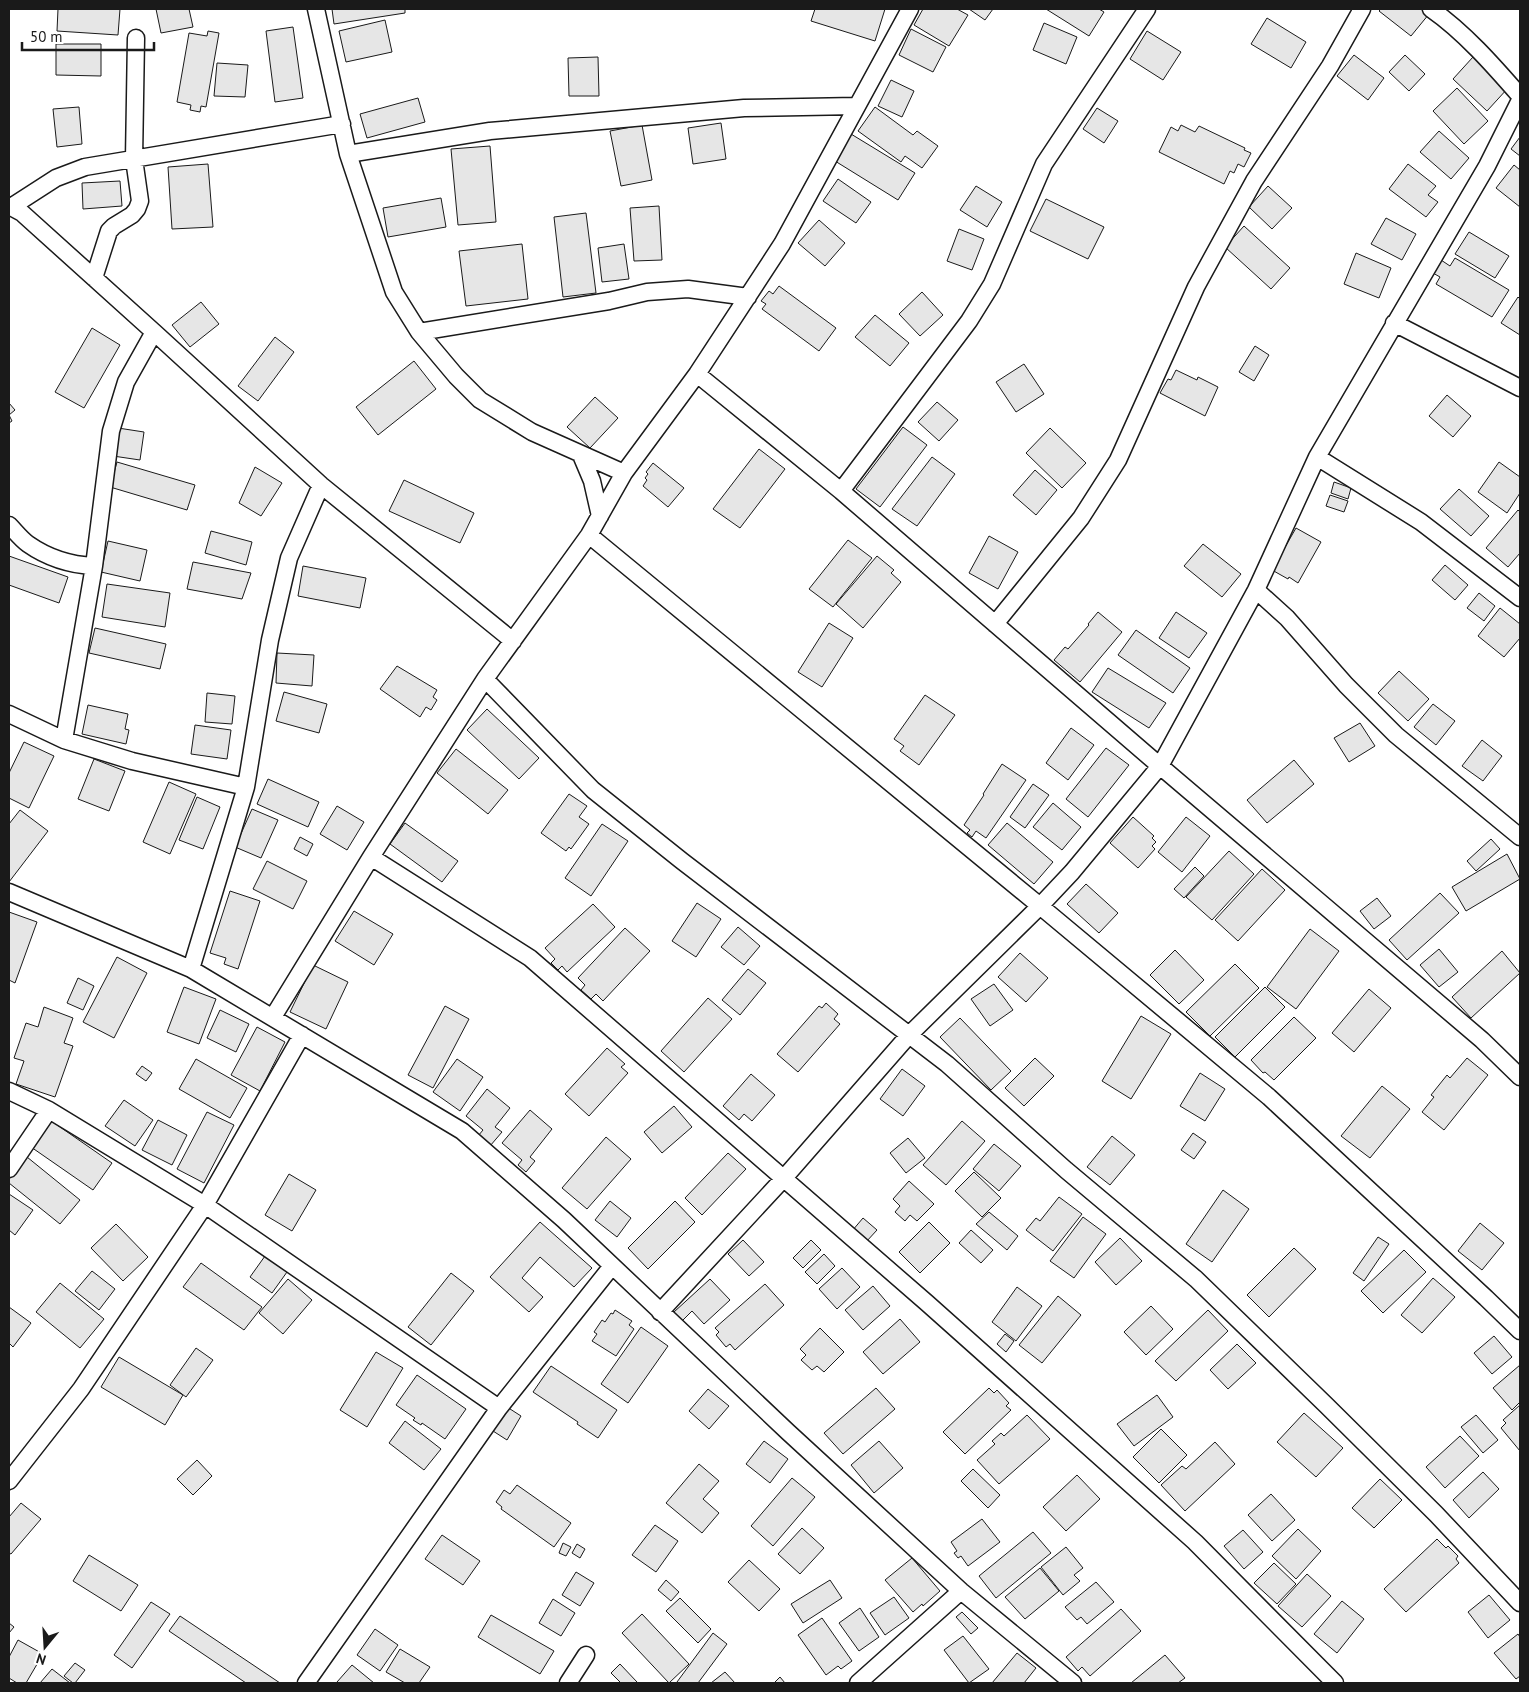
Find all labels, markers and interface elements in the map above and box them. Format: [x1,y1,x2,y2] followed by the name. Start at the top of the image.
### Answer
[22,20,155,52] scale bar
[30,27,63,46] text: 50 m
[20,1622,70,1672] north arrow
[34,1649,48,1669] text: N

